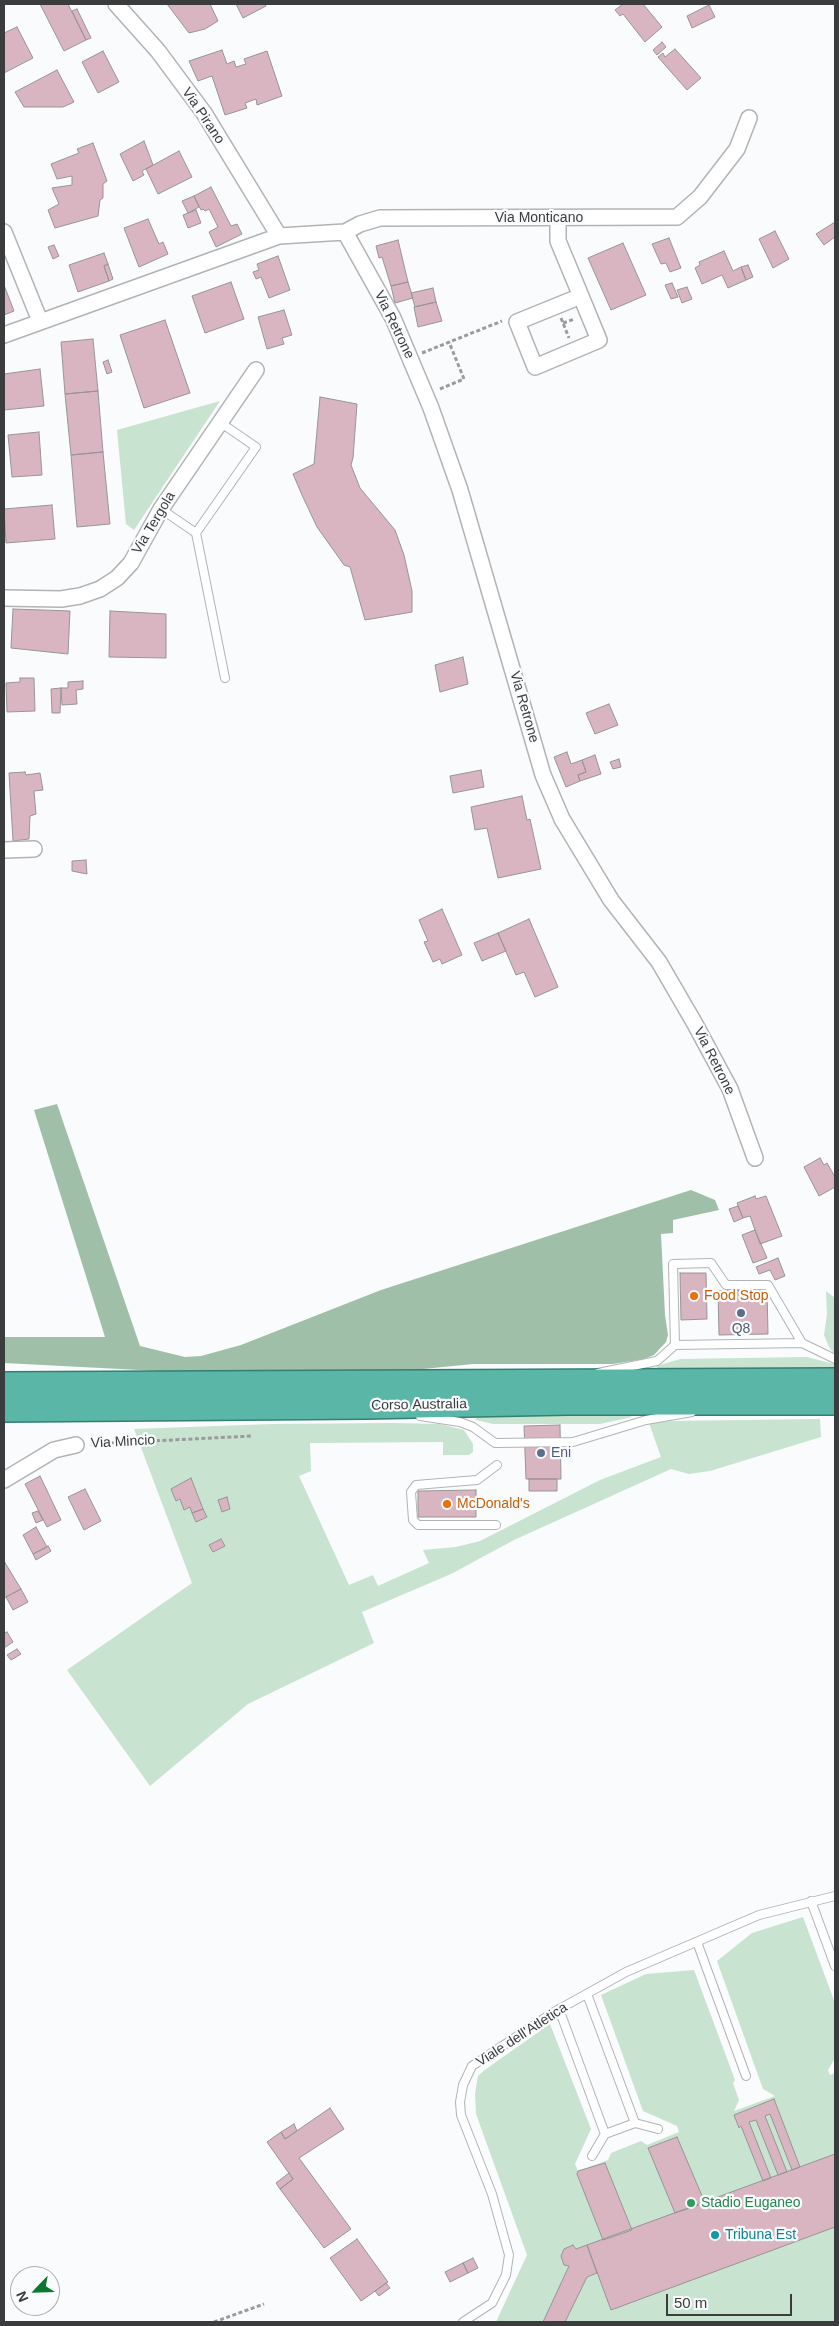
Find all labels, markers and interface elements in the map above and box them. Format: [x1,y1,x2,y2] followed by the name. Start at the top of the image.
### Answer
[178,85,228,147] street label: Via Pirano
[495,210,583,226] street label: Via Monticano
[370,288,418,362] street label: Via Retrone
[129,489,179,557] street label: Via Tergola
[506,669,542,745] street label: Via Retrone
[690,1024,738,1098] street label: Via Retrone
[704,1288,769,1304] place label: Food Stop
[688,1290,700,1302] marker: Food Stop
[735,1307,747,1319] marker: Q8
[732,1321,750,1337] place label: Q8
[371,1396,467,1414] street label: Corso Australia
[90,1432,156,1452] street label: Via Mincio
[551,1445,571,1461] place label: Eni
[535,1447,547,1459] marker: Eni
[457,1496,530,1512] place label: McDonald's
[441,1498,453,1510] marker: McDonald's
[473,1999,571,2071] street label: Viale dell'Atletica
[701,2195,801,2211] place label: Stadio Euganeo
[685,2197,697,2209] marker: Stadio Euganeo
[725,2227,796,2243] place label: Tribuna Est
[709,2229,721,2241] marker: Tribuna Est
[10,2266,60,2316] north arrow
[669,2284,795,2316] scale bar
[13,2289,32,2305] text: N
[674,2294,707,2311] text: 50 m

